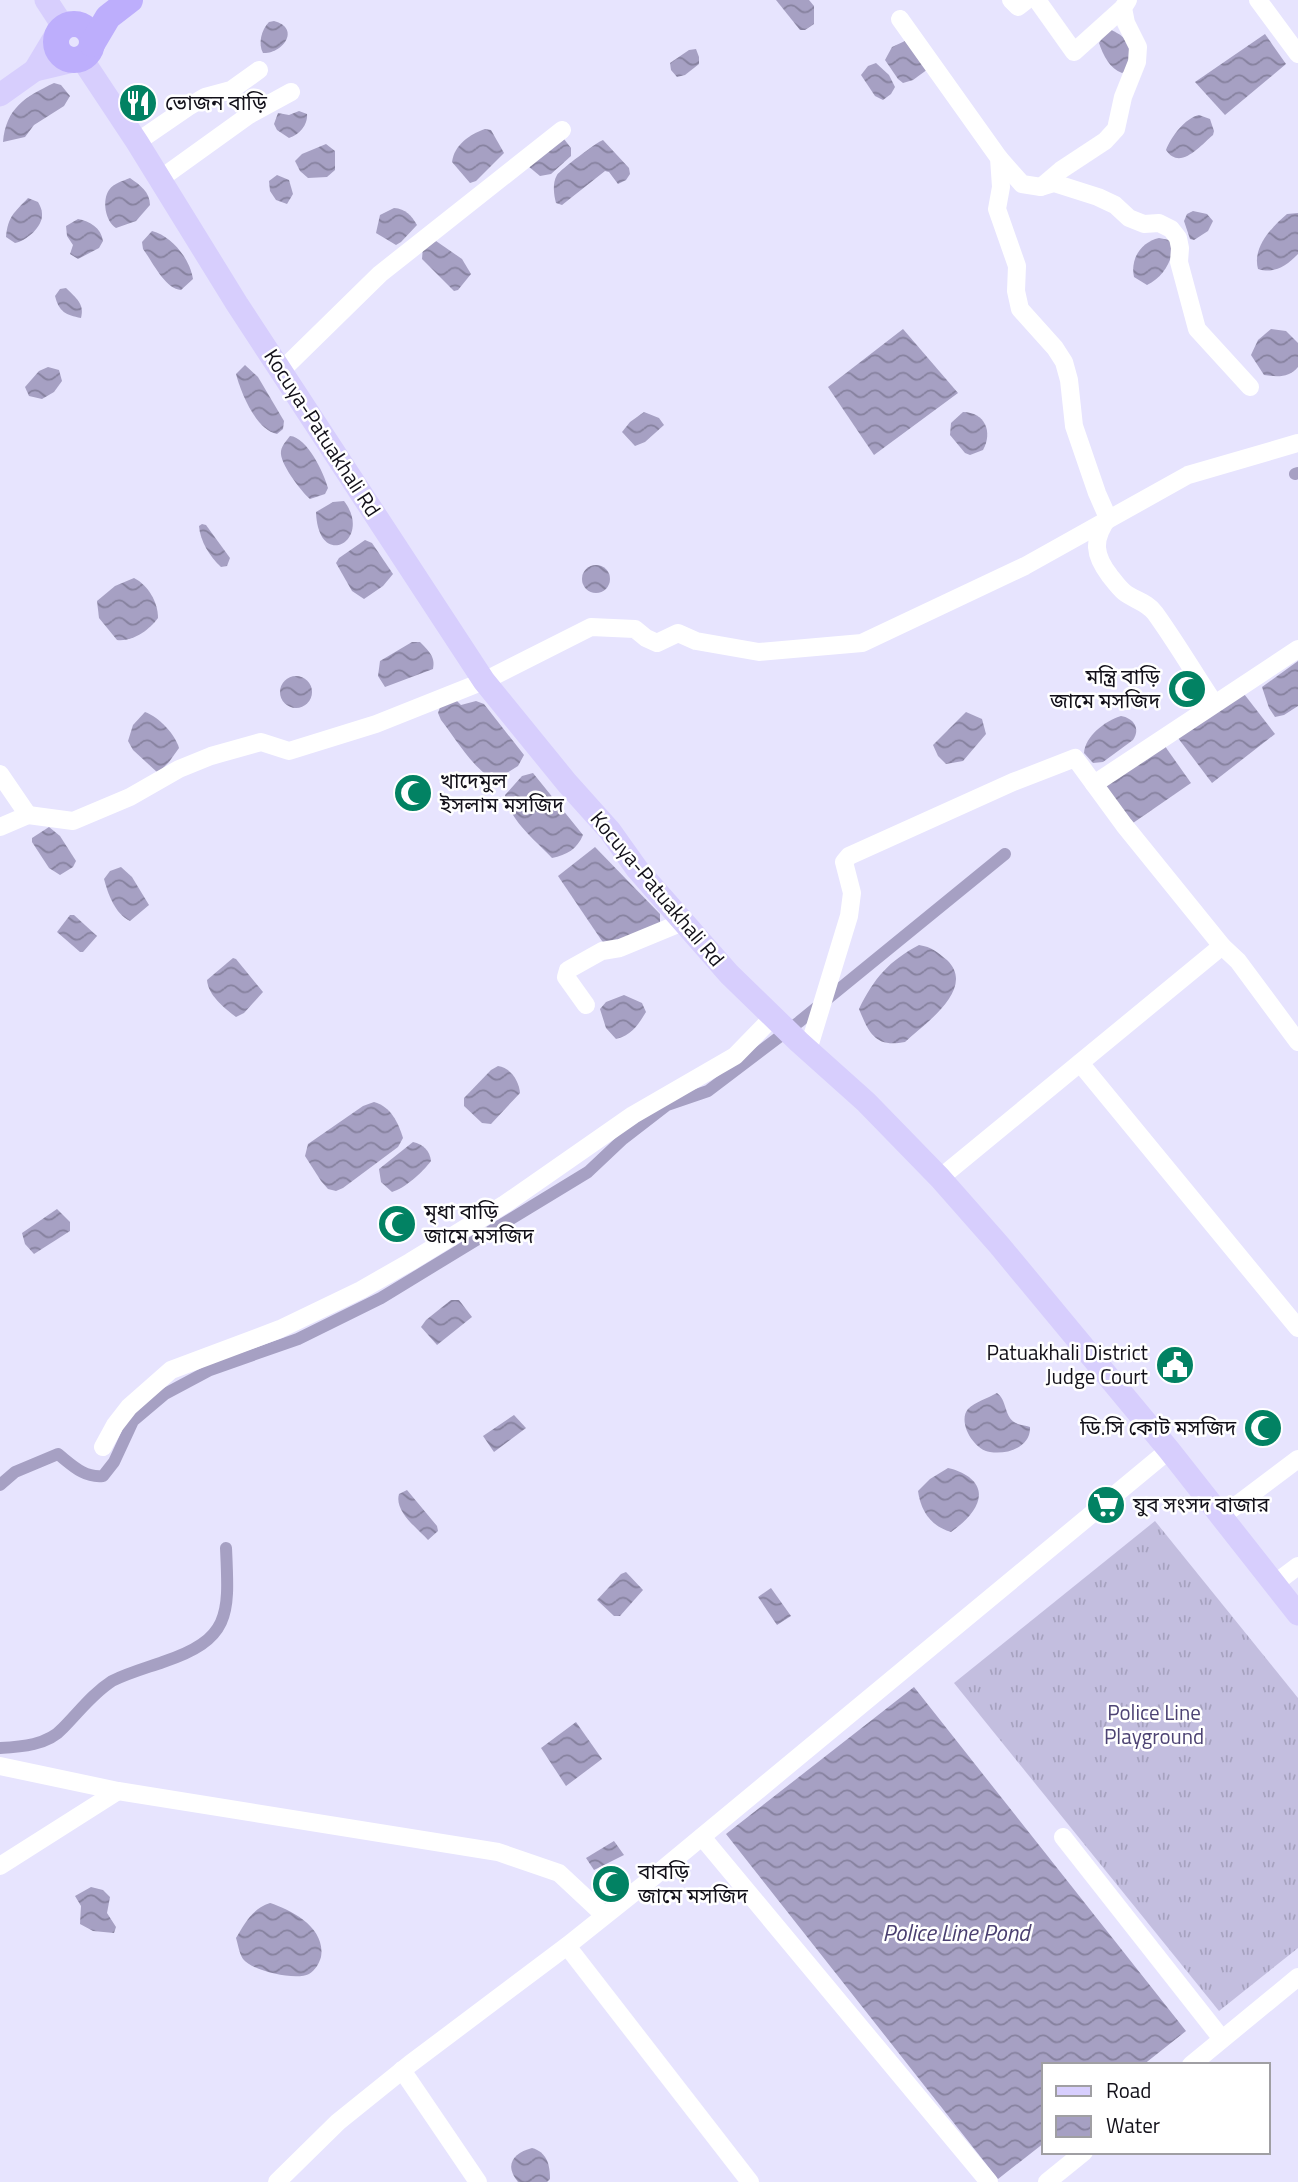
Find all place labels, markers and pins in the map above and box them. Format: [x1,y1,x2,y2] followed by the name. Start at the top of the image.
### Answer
[117,82,159,124] restaurant icon: ভোজন বাড়ি
[165,86,268,118] place label: ভোজন বাড়ি
[1049,660,1161,716] place label: মন্ত্রি বাড়ি জামে মসজিদ
[1166,668,1208,710] mosque icon: মন্ত্রি বাড়ি জামে মসজিদ
[439,764,564,820] place label: খাদেমুল ইসলাম মসজিদ
[392,772,434,814] mosque icon: খাদেমুল ইসলাম মসজিদ
[423,1195,534,1251] place label: মৃধা বাড়ি জামে মসজিদ
[376,1203,418,1245] mosque icon: মৃধা বাড়ি জামে মসজিদ
[986,1336,1149,1392] place label: Patuakhali District Judge Court
[1154,1344,1196,1386] public building icon: Patuakhali District Judge Court
[1242,1407,1284,1449] mosque icon: ডি.সি কোট মসজিদ
[1079,1411,1236,1443] place label: ডি.সি কোট মসজিদ
[1085,1484,1127,1526] supermarket icon: যুব সংসদ বাজার
[1132,1488,1270,1520] place label: যুব সংসদ বাজার
[637,1855,748,1911] place label: বাবড়ি জামে মসজিদ
[590,1863,632,1905] mosque icon: বাবড়ি জামে মসজিদ

